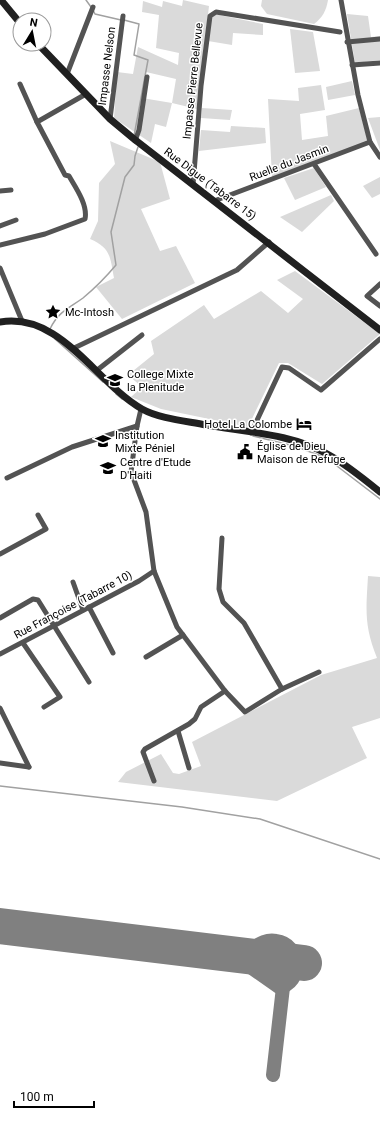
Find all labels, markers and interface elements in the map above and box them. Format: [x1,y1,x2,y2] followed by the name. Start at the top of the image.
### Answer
[12,12,52,52] north arrow
[29,16,39,30] text: N
[180,22,206,140] street label: Impasse Pierre Bellevue
[96,26,118,106] street label: Impasse Nelson
[248,142,330,184] street label: Ruelle du Jasmin
[161,145,259,223] street label: Rue Digue (Tabarre 15)
[44,303,62,321] place icon: Mc-Intosh
[65,306,114,319] place label: Mc-Intosh
[127,368,194,394] place label: College Mixte la Plenitude
[106,371,124,389] school or university icon: College Mixte la Plenitude
[295,415,313,433] hotel icon: Hotel La Colombe
[204,418,292,431] place label: Hotel La Colombe
[115,429,175,455] place label: Institution Mixte Péniel
[94,432,112,450] school or university icon: Institution Mixte Péniel
[257,440,345,466] place label: Église de Dieu Maison de Refuge
[236,443,254,461] public building icon: Église de Dieu Maison de Refuge
[120,456,191,482] place label: Centre d'Etude D'Haiti
[99,459,117,477] school or university icon: Centre d'Etude D'Haiti
[12,568,134,642] street label: Rue Françoise (Tabarre 10)
[14,1083,94,1109] scale bar
[20,1090,54,1104] text: 100 m

